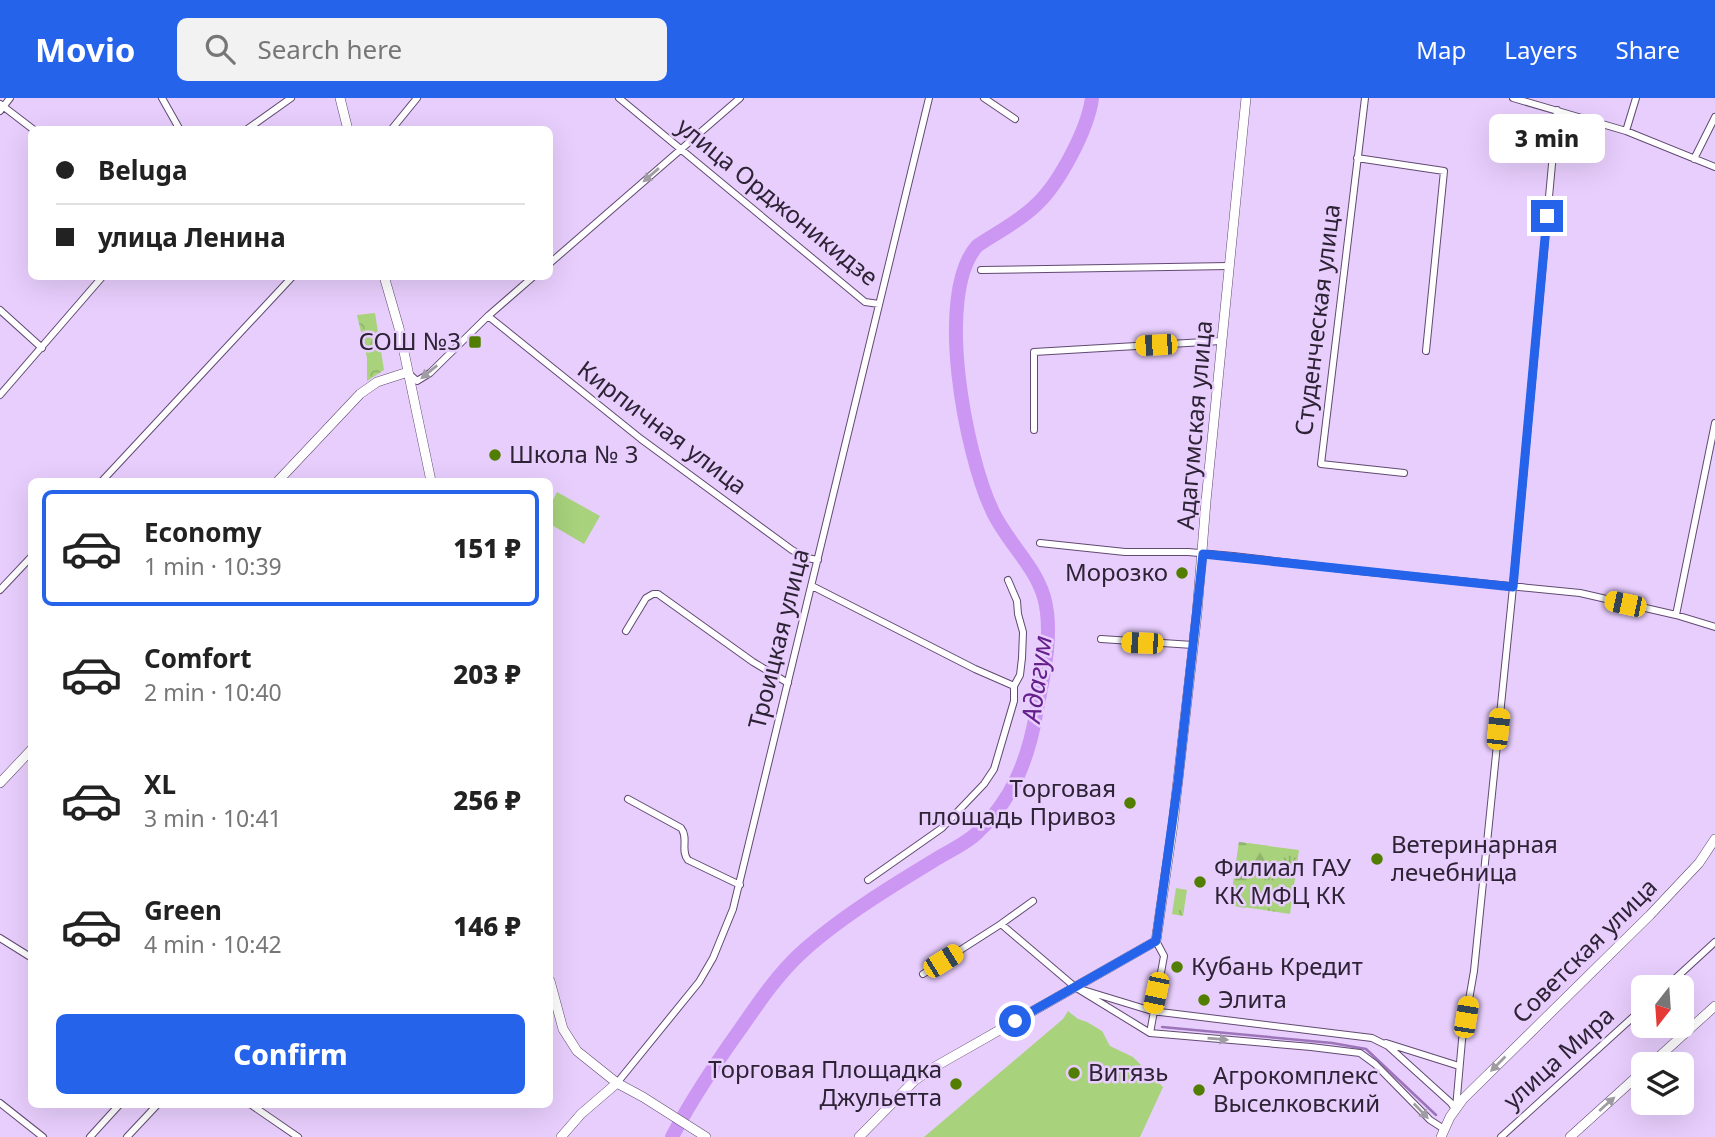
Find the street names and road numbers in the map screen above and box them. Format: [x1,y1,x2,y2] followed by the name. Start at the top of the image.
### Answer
[670,109,886,292] street label: улица Орджоникидзе
[1286,202,1347,437] street label: Студенческая улица
[1168,319,1219,531] street label: Адагумская улица
[571,352,754,501] street label: Кирпичная улица
[739,545,816,732] street label: Троицкая улица
[1504,870,1664,1030] street label: Советская улица
[1495,998,1621,1116] street label: улица Мира

